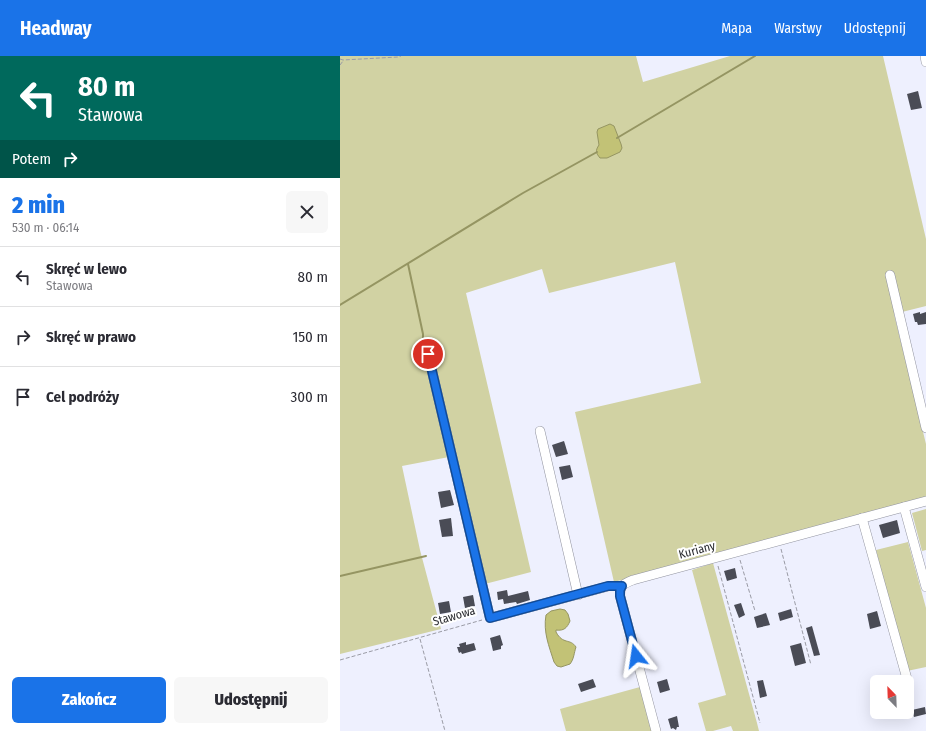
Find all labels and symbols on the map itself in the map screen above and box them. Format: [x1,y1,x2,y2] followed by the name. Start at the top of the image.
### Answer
[411,337,445,371] pin
[677,538,717,562] street label: Kuriany
[431,603,477,629] street label: Stawowa
[615,635,657,677] position arrow
[870,675,914,719] north arrow

